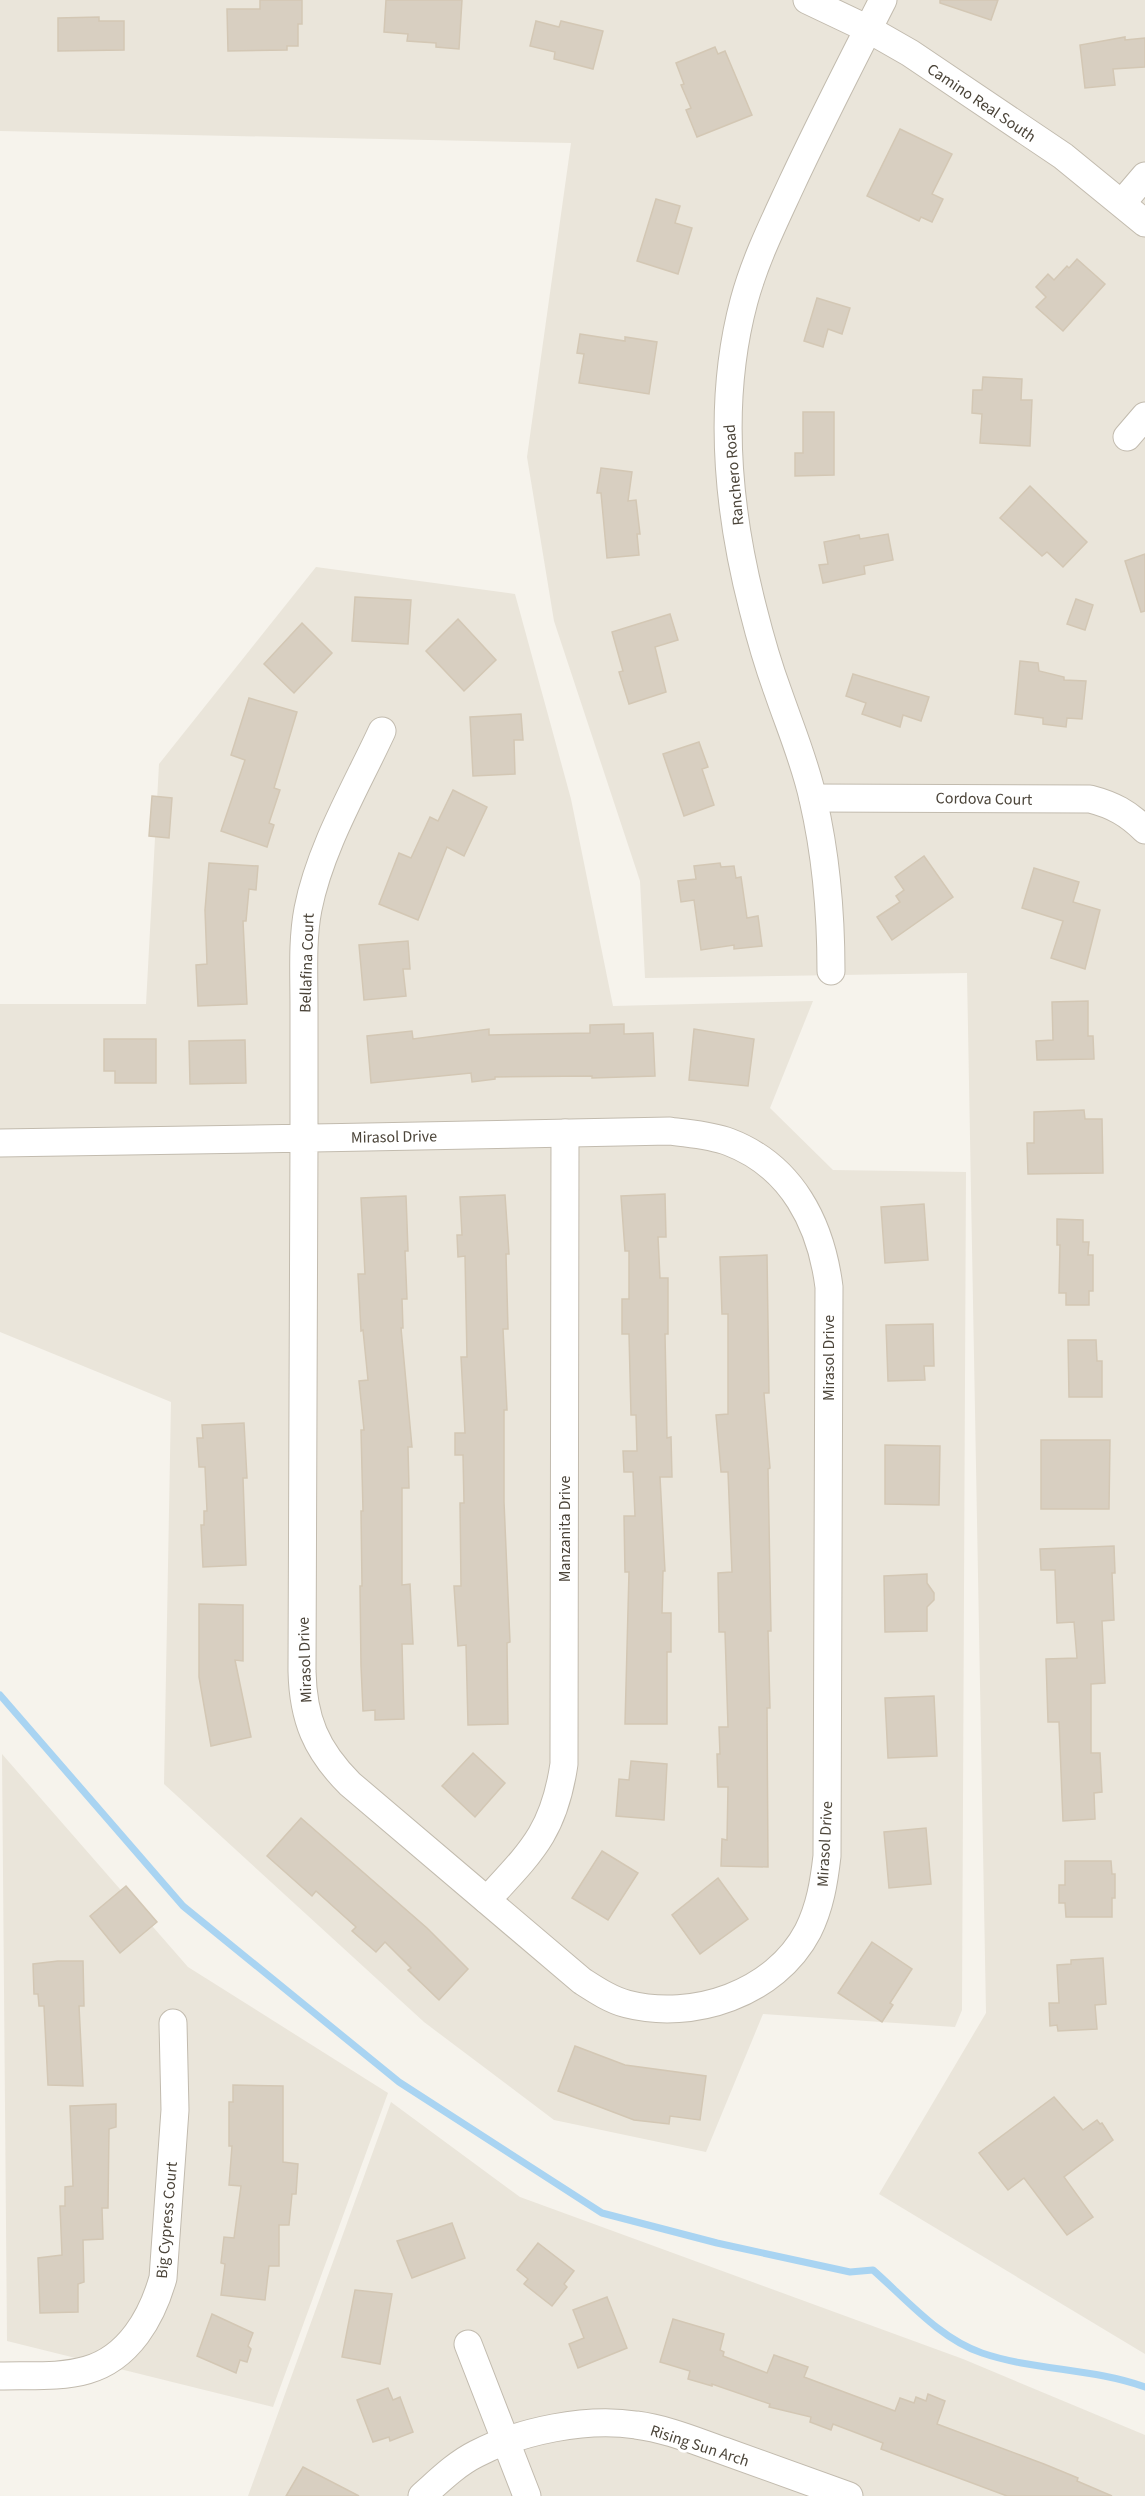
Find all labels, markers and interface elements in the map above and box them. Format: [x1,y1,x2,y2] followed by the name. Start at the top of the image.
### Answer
[923,58,1040,147] street label: Camino Real South
[719,423,749,526] street label: Ranchero Road
[936,787,1033,811] street label: Cordova Court
[294,912,320,1013] street label: Bellafina Court
[351,1125,437,1149] street label: Mirasol Drive
[818,1315,840,1401] street label: Mirasol Drive
[554,1476,576,1582] street label: Manzanita Drive
[293,1616,317,1703] street label: Mirasol Drive
[812,1800,838,1888] street label: Mirasol Drive
[151,2160,183,2279] street label: Big Cypress Court
[647,2420,752,2472] street label: Rising Sun Arch

